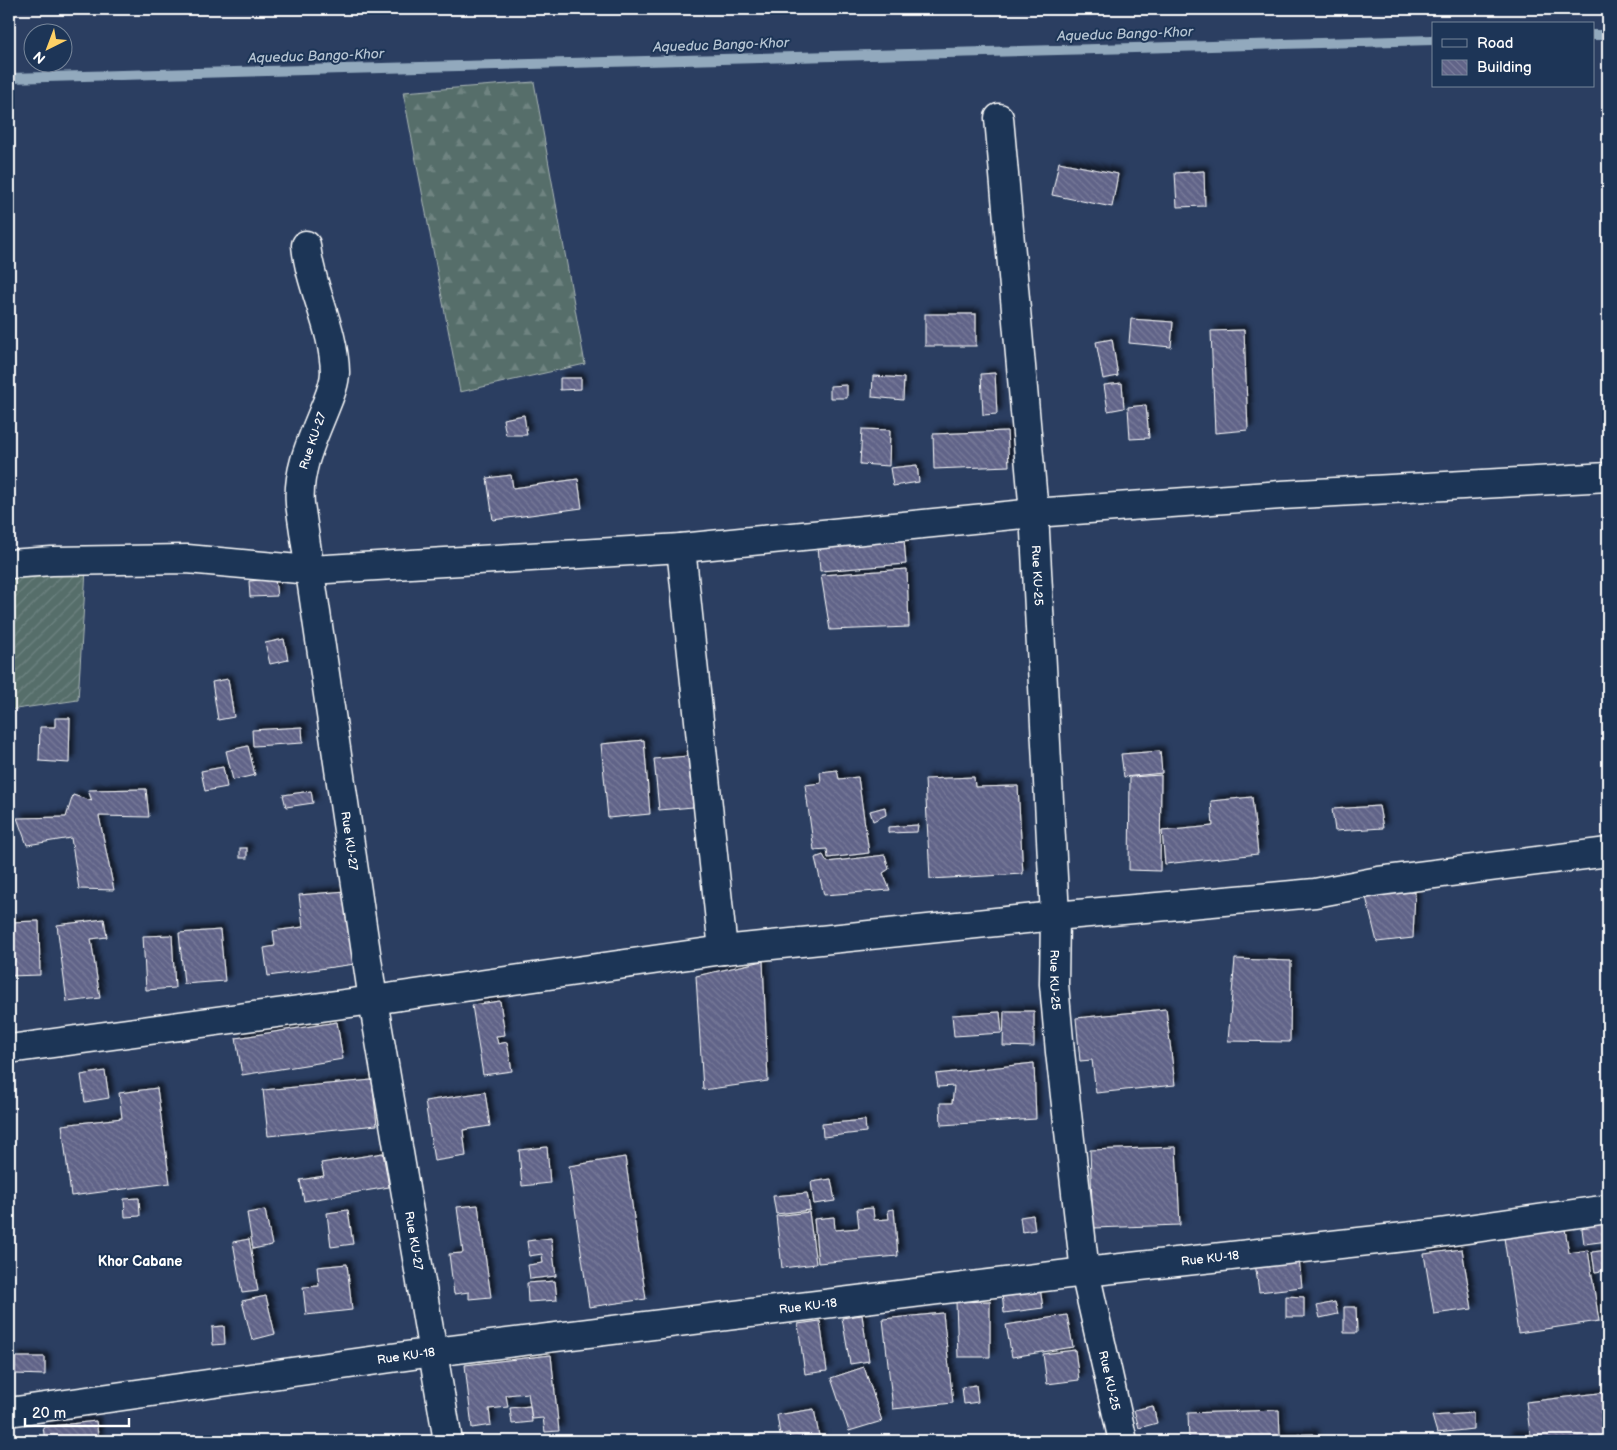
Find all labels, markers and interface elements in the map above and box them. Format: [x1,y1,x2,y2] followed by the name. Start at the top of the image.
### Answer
[22,22,72,72] north arrow
[1432,22,1594,88] legend
[1056,23,1194,45] water label: Aqueduc Bango-Khor
[652,34,790,56] water label: Aqueduc Bango-Khor
[1477,34,1513,53] text: Road
[247,45,385,67] water label: Aqueduc Bango-Khor
[30,47,49,67] text: N
[1477,58,1532,77] text: Building
[296,410,330,472] street label: Rue KU-27
[1028,545,1046,606] street label: Rue KU-25
[338,810,361,872] street label: Rue KU-27
[1046,950,1064,1011] street label: Rue KU-25
[402,1210,426,1272] street label: Rue KU-27
[1180,1248,1240,1269] street label: Rue KU-18
[98,1253,182,1270] district label: Khor Cabane
[778,1295,838,1317] street label: Rue KU-18
[376,1344,436,1367] street label: Rue KU-18
[1095,1349,1123,1412] street label: Rue KU-25
[25,1395,129,1427] scale bar
[32,1404,66,1423] text: 20 m

